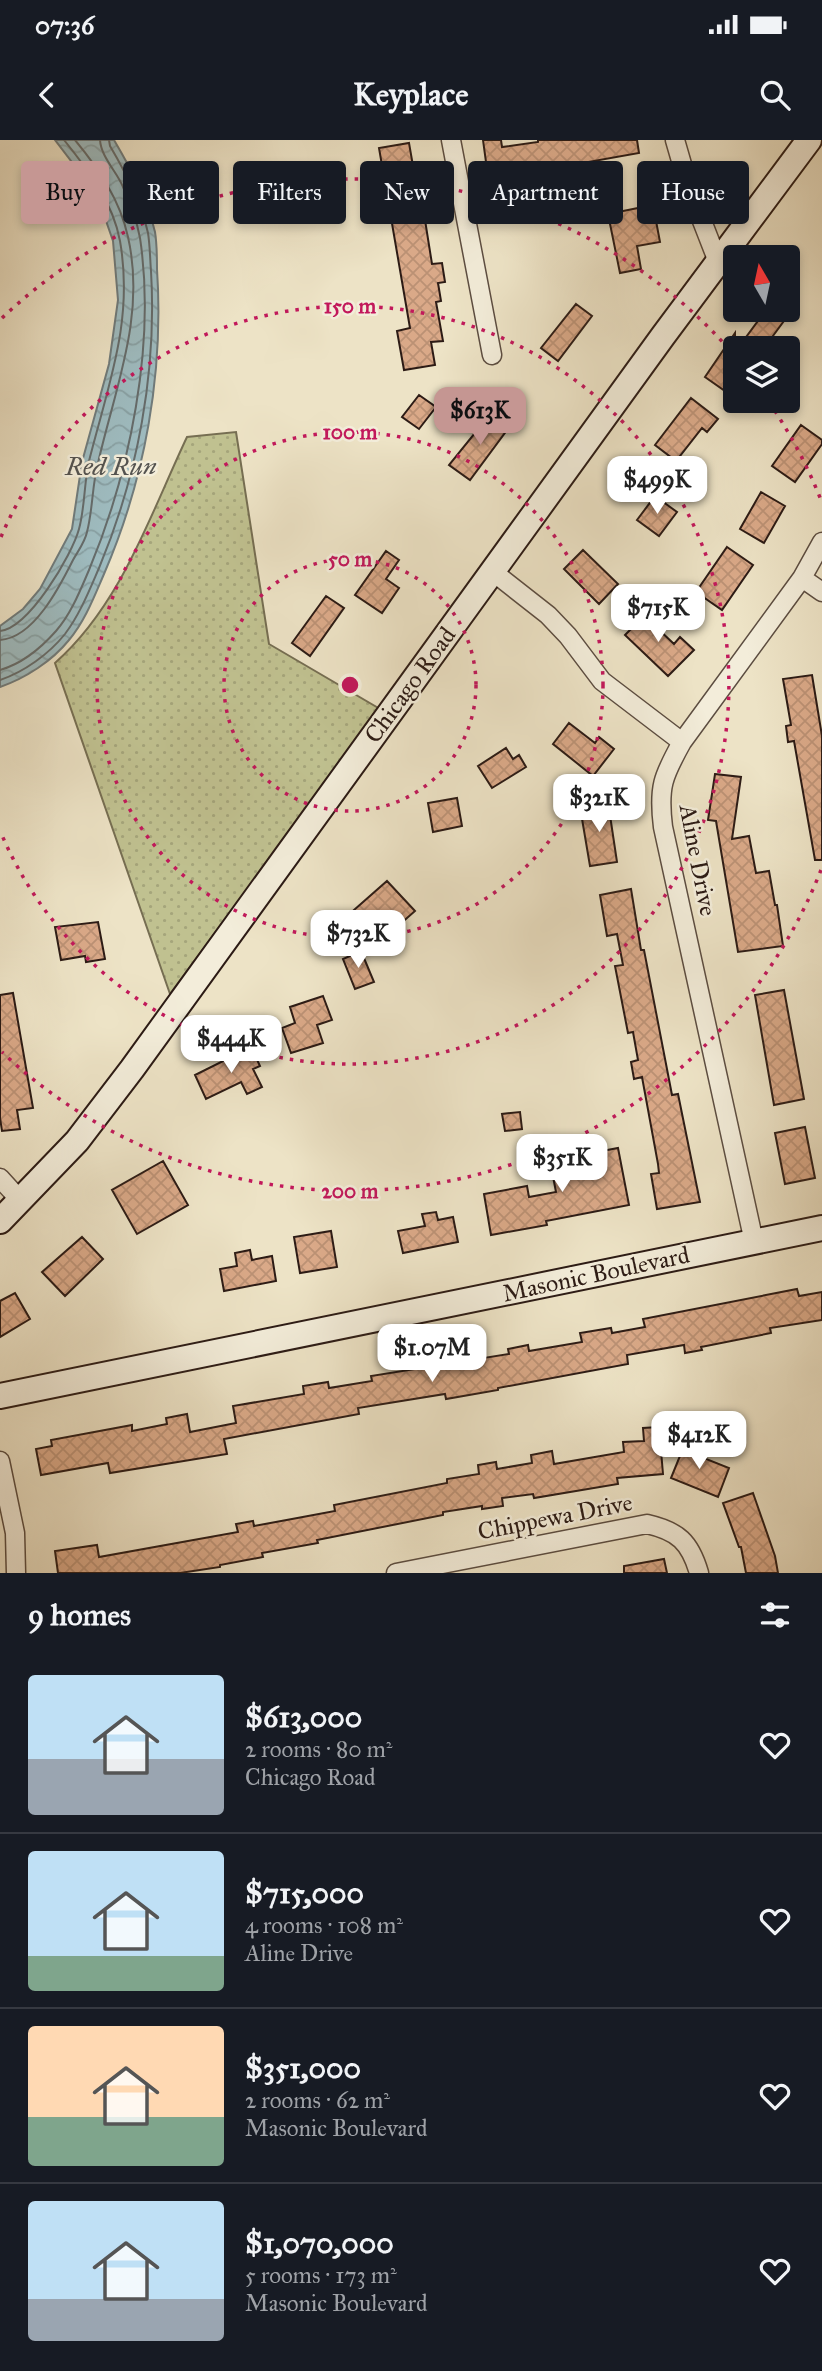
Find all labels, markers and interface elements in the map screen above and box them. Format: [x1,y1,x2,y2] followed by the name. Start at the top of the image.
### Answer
[35,9,94,41] text: 07:36
[353,75,469,114] text: Keyplace
[28,76,66,114] icon: back
[756,76,794,114] icon: search
[21,161,109,224] chip: Buy
[123,161,219,224] chip: Rent
[233,161,346,224] chip: Filters
[360,161,454,224] chip: New
[468,161,623,224] chip: Apartment
[637,161,749,224] chip: House
[723,245,800,322] north arrow
[723,245,800,413] map controls
[324,293,376,319] text: 150 m
[723,336,800,413] button: layers
[431,387,529,447] pin: $613K
[450,396,510,424] text: $613K
[323,419,378,445] text: 100 m
[64,450,157,482] water label: Red Run
[608,456,706,516] pin: $499K
[623,465,691,493] text: $499K
[328,546,372,572] text: 50 m
[609,584,707,644] pin: $715K
[627,593,689,621] text: $715K
[358,621,462,749] street label: Chicago Road
[338,673,362,697] centre of rings
[550,774,648,834] pin: $321K
[569,783,629,811] text: $321K
[672,801,723,918] street label: Aline Drive
[309,910,407,970] pin: $732K
[327,919,389,947] text: $732K
[182,1016,280,1075] pin: $444K
[197,1024,265,1052] text: $444K
[513,1135,611,1194] pin: $351K
[532,1143,592,1171] text: $351K
[322,1178,379,1204] text: 200 m
[500,1240,692,1308] street label: Masonic Boulevard
[375,1324,489,1384] pin: $1.07M
[393,1333,471,1361] text: $1.07M
[650,1412,748,1471] pin: $412K
[667,1420,731,1448] text: $412K
[475,1487,635,1547] street label: Chippewa Drive
[756,1596,794,1634] icon: filters
[28,1597,131,1633] text: 9 homes
[245,1699,362,1735] text: $613,000
[84,1703,168,1787] icon: home
[756,1726,794,1764] icon: heart
[245,1735,392,1763] text: 2 rooms · 80 m²
[245,1763,376,1791] text: Chicago Road
[245,1875,364,1911] text: $715,000
[84,1879,168,1963] icon: home
[756,1902,794,1940] icon: heart
[245,1911,403,1939] text: 4 rooms · 108 m²
[245,1939,353,1967] text: Aline Drive
[245,2050,361,2086] text: $351,000
[84,2054,168,2138] icon: home
[756,2077,794,2115] icon: heart
[245,2086,390,2114] text: 2 rooms · 62 m²
[245,2114,428,2142] text: Masonic Boulevard
[245,2225,394,2261] text: $1,070,000
[84,2229,168,2313] icon: home
[756,2252,794,2290] icon: heart
[245,2261,397,2289] text: 5 rooms · 173 m²
[245,2289,428,2317] text: Masonic Boulevard

